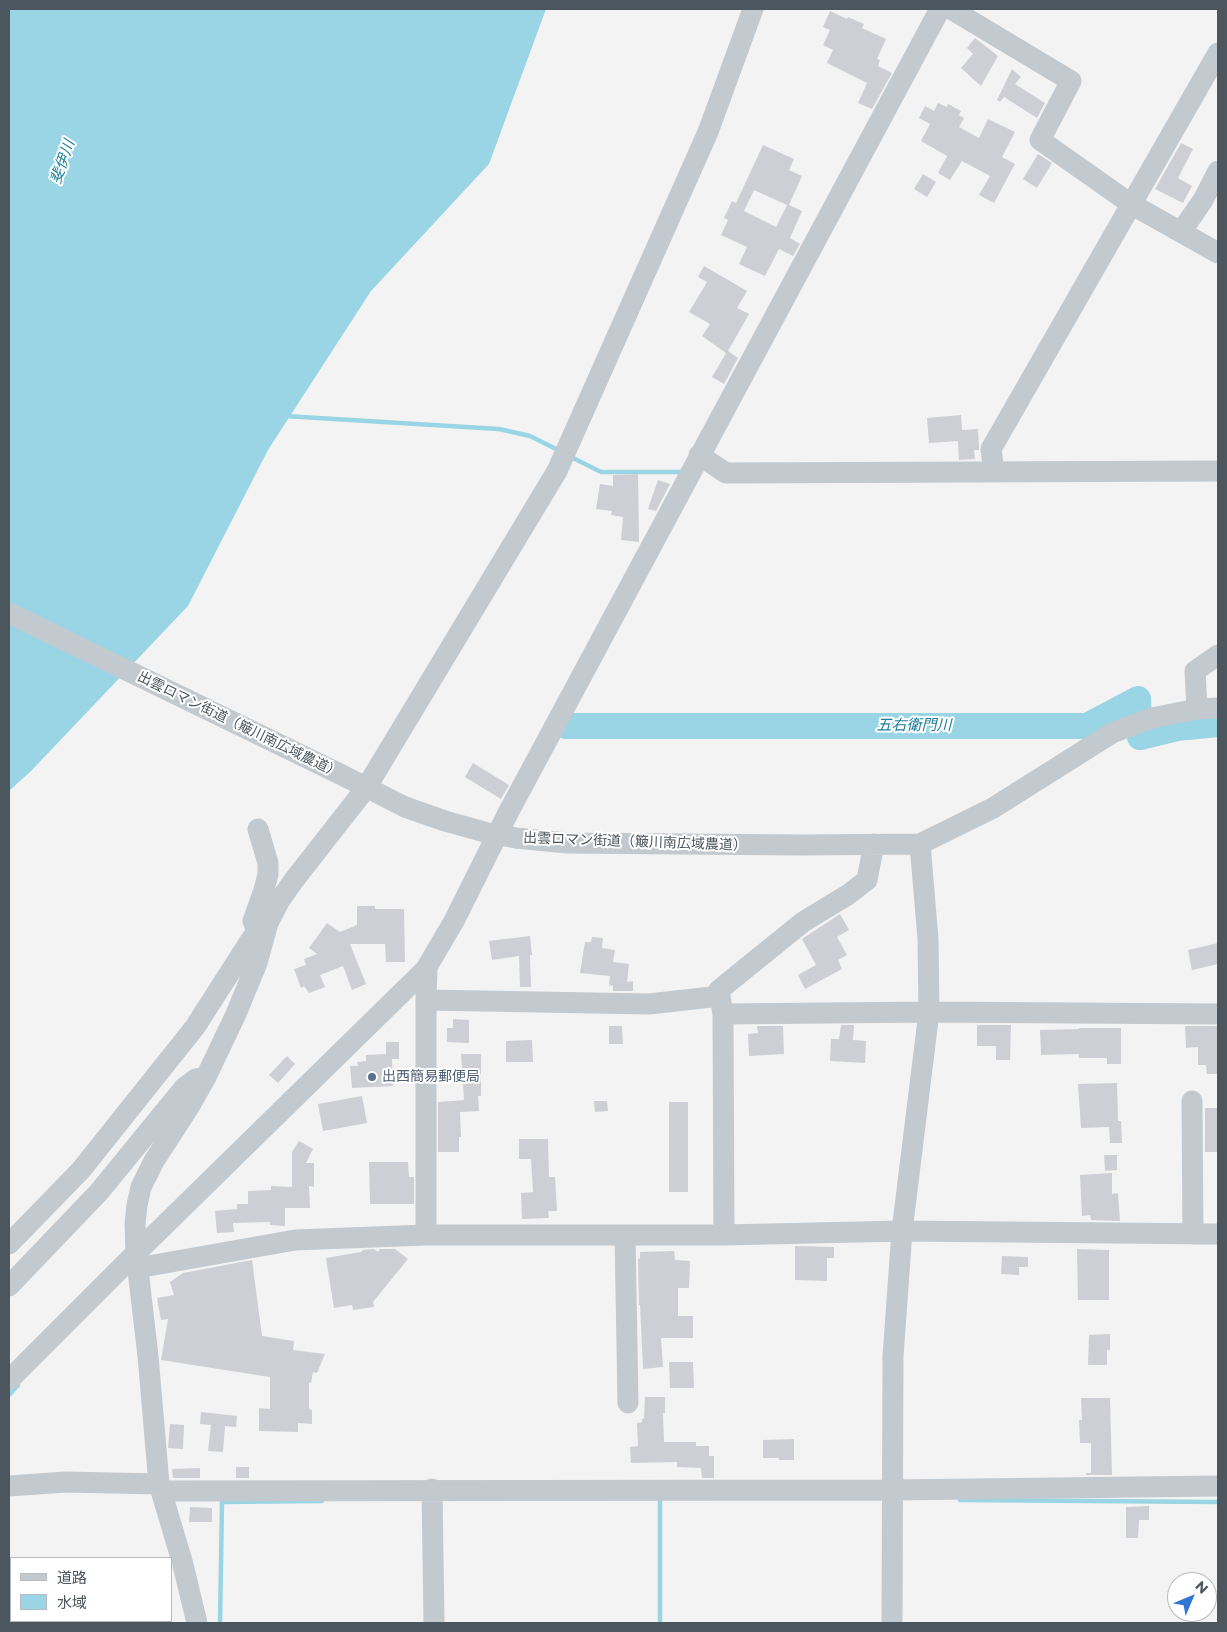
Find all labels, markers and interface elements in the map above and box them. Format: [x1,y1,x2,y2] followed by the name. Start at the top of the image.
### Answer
[47,138,79,186] water label: 斐伊川
[135,668,343,782] street label: 出雲ロマン街道（簸川南広域農道）
[877,717,951,735] water label: 五右衛門川
[523,830,747,854] street label: 出雲ロマン街道（簸川南広域農道）
[382,1069,480,1085] place label: 出西簡易郵便局
[366,1071,378,1083] marker: 出西簡易郵便局
[10,1557,172,1622] legend
[57,1568,87,1587] text: 道路
[1167,1572,1217,1622] north arrow
[1192,1577,1212,1597] text: N
[57,1593,87,1612] text: 水域

